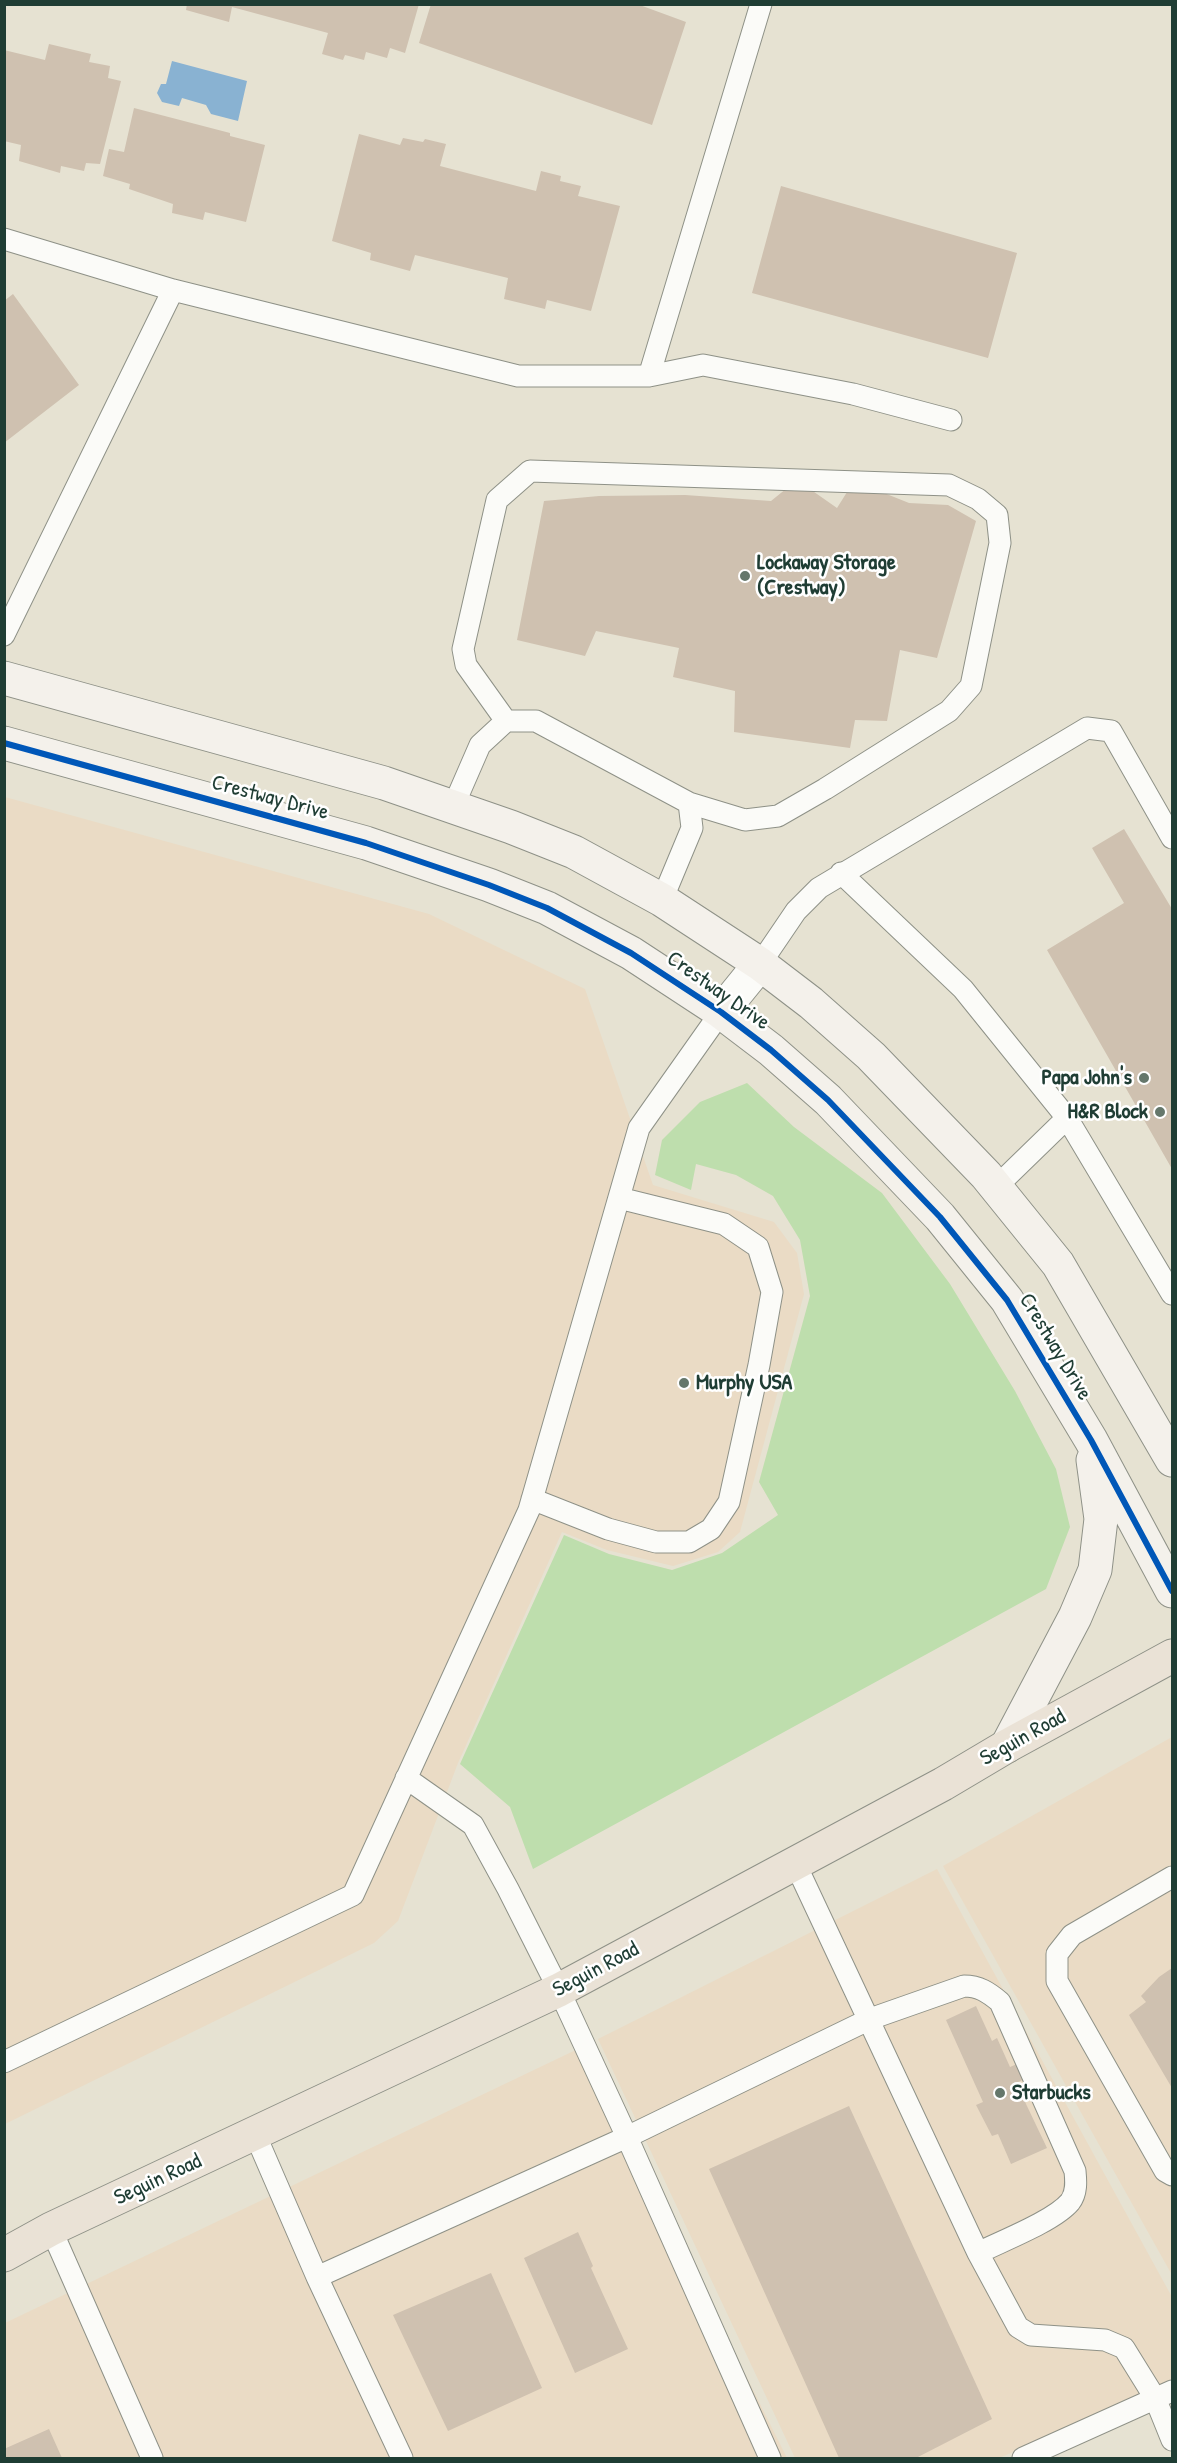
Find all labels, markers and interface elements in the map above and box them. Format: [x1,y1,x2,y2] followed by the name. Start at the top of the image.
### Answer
[757,550,896,602] place label: Lockaway Storage (Crestway)
[738,569,752,583] marker: Lockaway Storage (Crestway)
[209,770,331,826] street label: Crestway Drive
[661,946,775,1036] street label: Crestway Drive
[1041,1065,1132,1091] place label: Papa John's
[1137,1071,1151,1085] marker: Papa John's
[1067,1099,1148,1125] place label: H&R Block
[1153,1105,1167,1119] marker: H&R Block
[1013,1289,1097,1405] street label: Crestway Drive
[696,1370,792,1396] place label: Murphy USA
[677,1376,691,1390] marker: Murphy USA
[976,1704,1070,1772] street label: Seguin Road
[549,1936,643,2004] street label: Seguin Road
[1012,2080,1091,2106] place label: Starbucks
[993,2086,1007,2100] marker: Starbucks
[110,2148,206,2212] street label: Seguin Road

